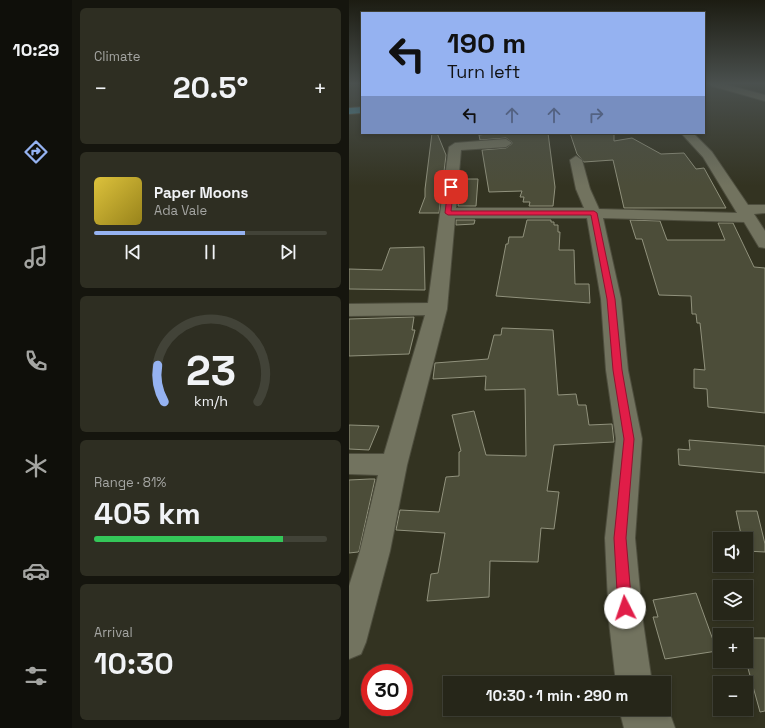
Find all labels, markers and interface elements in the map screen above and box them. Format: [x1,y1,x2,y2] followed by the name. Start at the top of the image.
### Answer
[447,25,526,61] text: 190 m
[381,28,433,80] icon: left
[13,38,59,61] text: 10:29
[94,48,140,65] text: Climate
[447,60,520,83] text: Turn left
[173,68,248,107] text: 20.5°
[94,74,108,102] text: −
[313,74,327,102] text: +
[459,104,481,126] icon: left
[501,104,523,126] icon: ahead
[543,104,565,126] icon: ahead
[585,104,607,126] icon: right
[22,138,50,166] icon: directions
[434,170,468,204] pin
[440,176,462,198] icon: arrive
[154,183,248,202] text: Paper Moons
[154,202,207,219] text: Ada Vale
[122,241,144,263] icon: previous
[199,241,221,263] icon: pause
[277,241,299,263] icon: next
[22,243,50,271] icon: music
[186,344,236,397] text: 23
[22,347,50,375] icon: phone
[193,392,228,410] text: km/h
[22,452,50,480] icon: climate
[94,474,166,491] text: Range · 81%
[94,494,201,533] text: 405 km
[713,532,753,716] map controls
[713,532,753,572] button: sound
[22,557,50,585] icon: car
[713,580,753,620] button: layers
[604,587,646,629] position arrow
[94,624,133,641] text: Arrival
[713,628,753,668] button: +
[94,644,174,683] text: 10:30
[22,662,50,690] icon: filters
[361,664,413,716] speed limit sign: 30
[713,676,753,716] button: −
[486,686,628,705] text: 10:30 · 1 min · 290 m

